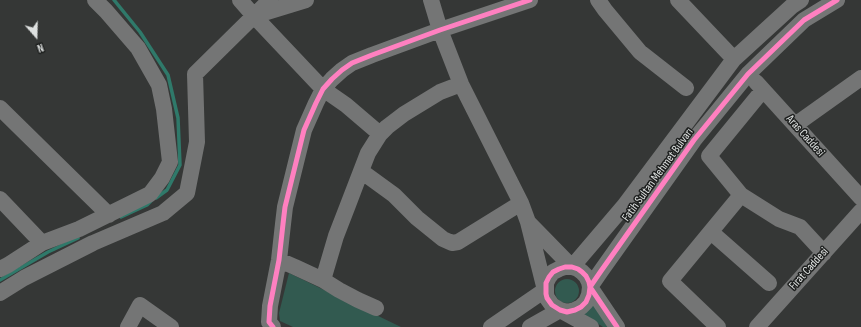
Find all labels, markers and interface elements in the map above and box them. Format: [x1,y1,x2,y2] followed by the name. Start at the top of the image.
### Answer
[16,16,56,56] north arrow
[35,41,45,55] text: N
[783,112,827,160] street label: Aras Caddesi
[619,125,697,225] street label: Fatih Sultan Mehmet Bulvarı
[786,245,832,293] street label: Fırat Caddesi

